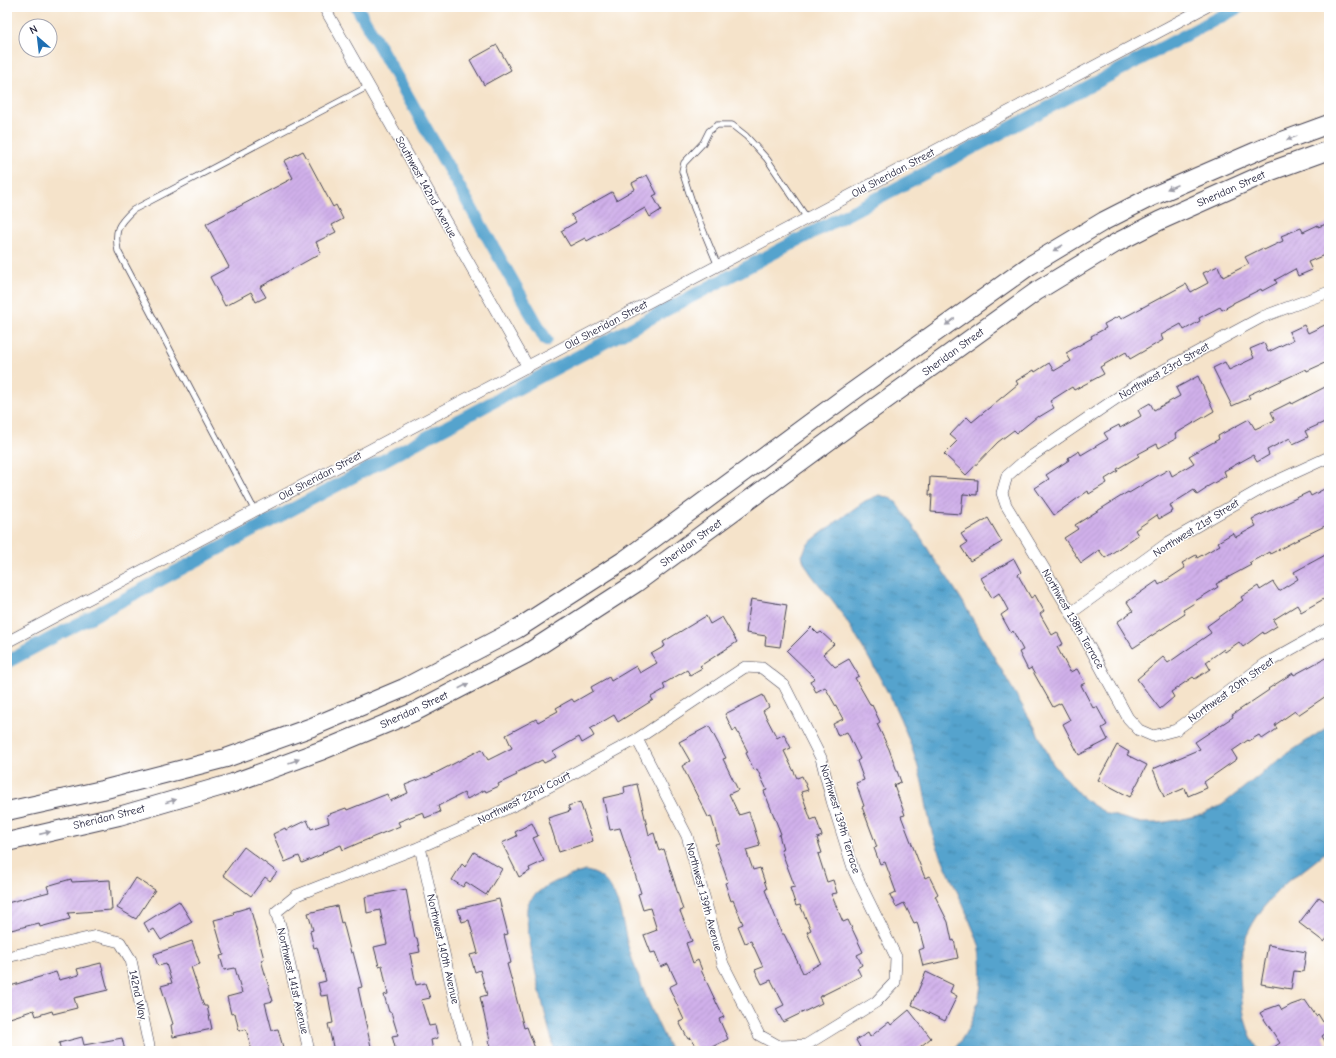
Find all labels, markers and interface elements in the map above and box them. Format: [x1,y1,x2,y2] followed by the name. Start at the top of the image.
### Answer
[18,18,58,58] north arrow
[27,22,40,37] text: N
[393,134,460,241] street label: Southwest 142nd Avenue
[1286,135,1298,141] one-way arrow
[849,145,937,200] street label: Old Sheridan Street
[1195,168,1268,210] street label: Sheridan Street
[1166,185,1178,191] one-way arrow
[1052,245,1064,252] one-way arrow
[562,297,650,352] street label: Old Sheridan Street
[945,318,956,326] one-way arrow
[920,325,987,379] street label: Sheridan Street
[1117,339,1212,402] street label: Northwest 23rd Street
[276,448,364,503] street label: Old Sheridan Street
[1151,496,1242,560] street label: Northwest 21st Street
[658,516,725,570] street label: Sheridan Street
[1039,567,1107,672] street label: Northwest 138th Terrace
[1186,654,1277,725] street label: Northwest 20th Street
[459,682,470,689] one-way arrow
[378,688,451,731] street label: Sheridan Street
[289,757,301,763] one-way arrow
[817,763,863,876] street label: Northwest 139th Terrace
[475,769,573,827] street label: Northwest 22nd Court
[165,798,177,804] one-way arrow
[72,802,147,832] street label: Sheridan Street
[39,829,51,835] one-way arrow
[683,841,725,953] street label: Northwest 139th Avenue
[424,893,462,1006] street label: Northwest 140th Avenue
[274,927,312,1036] street label: Northwest 141st Avenue
[126,969,150,1021] street label: 142nd Way

